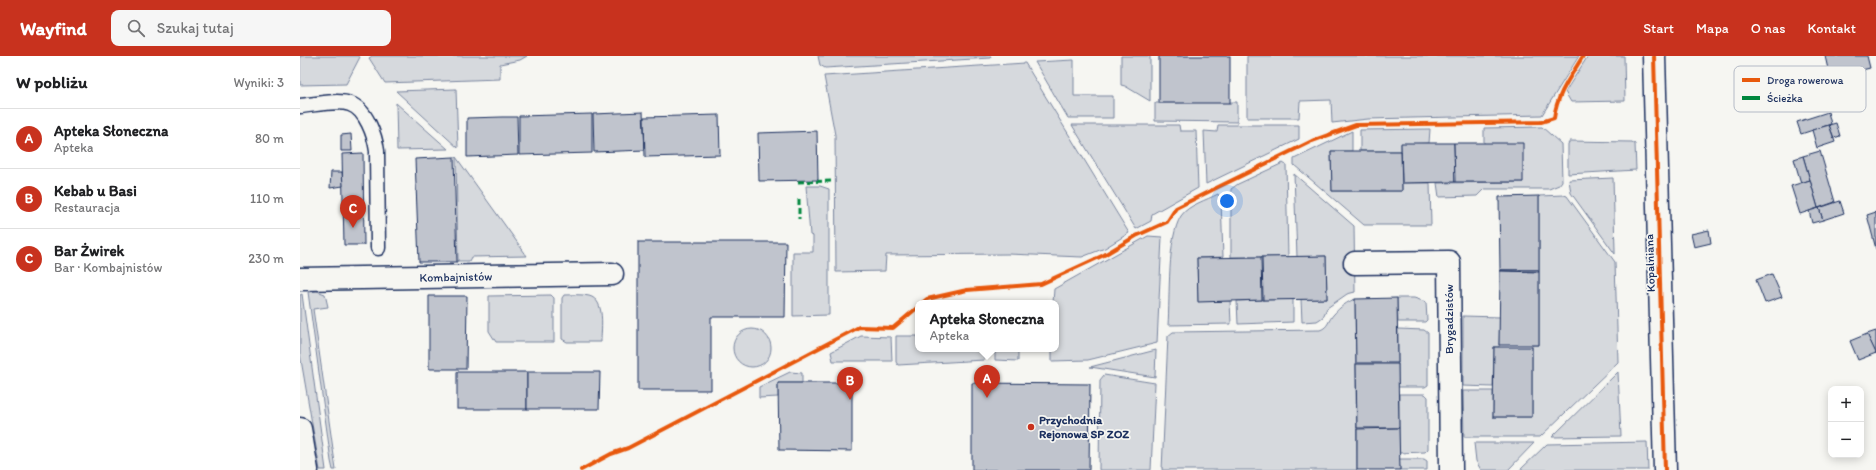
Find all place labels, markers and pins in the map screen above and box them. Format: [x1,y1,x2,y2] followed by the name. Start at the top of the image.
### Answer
[340,195,366,228] pin: C
[974,365,1000,398] pin: A
[837,367,863,400] pin: B
[1039,413,1129,442] place label: Przychodnia Rejonowa SP ZOZ
[1026,422,1036,432] marker: Przychodnia Rejonowa SP ZOZ

